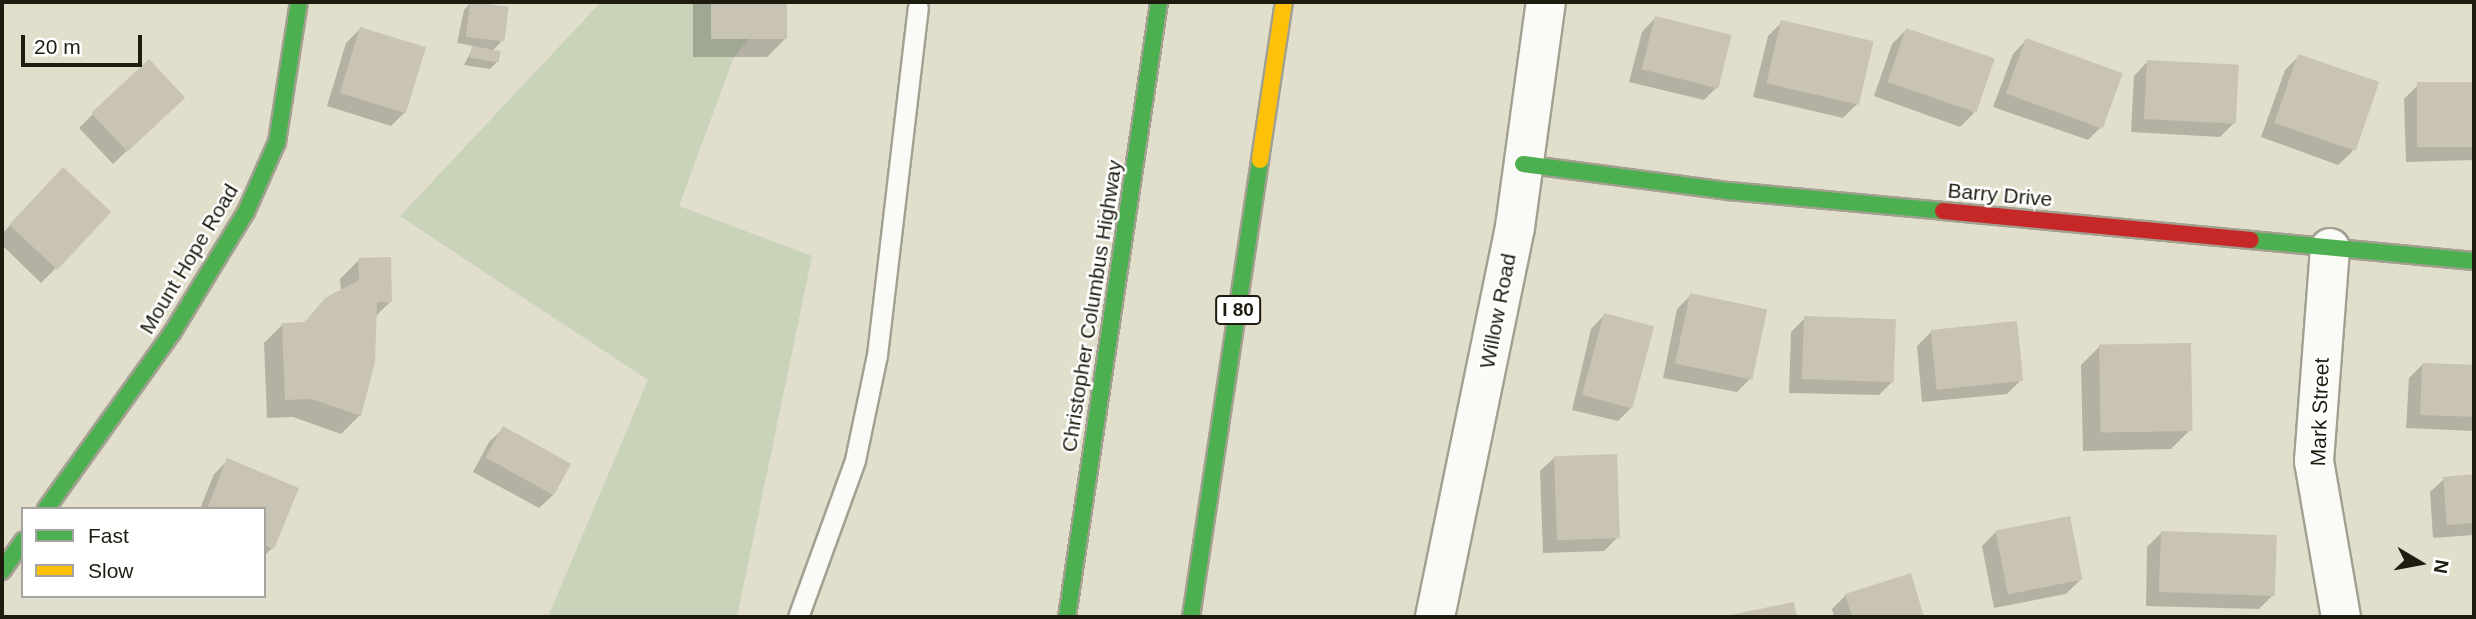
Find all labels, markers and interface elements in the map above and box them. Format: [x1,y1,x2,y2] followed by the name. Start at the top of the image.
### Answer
[24,21,145,65] scale bar
[34,35,81,58] text: 20 m
[1056,158,1128,454] street label: Christopher Columbus Highway
[1947,178,2053,212] street label: Barry Drive
[134,179,244,339] street label: Mount Hope Road
[1474,251,1522,371] street label: Willow Road
[1214,294,1262,326] road number: I 80
[2306,357,2334,467] street label: Mark Street
[21,507,266,598] legend
[88,524,129,547] text: Fast
[2385,528,2455,598] north arrow
[2430,558,2453,575] text: N
[88,559,134,582] text: Slow

